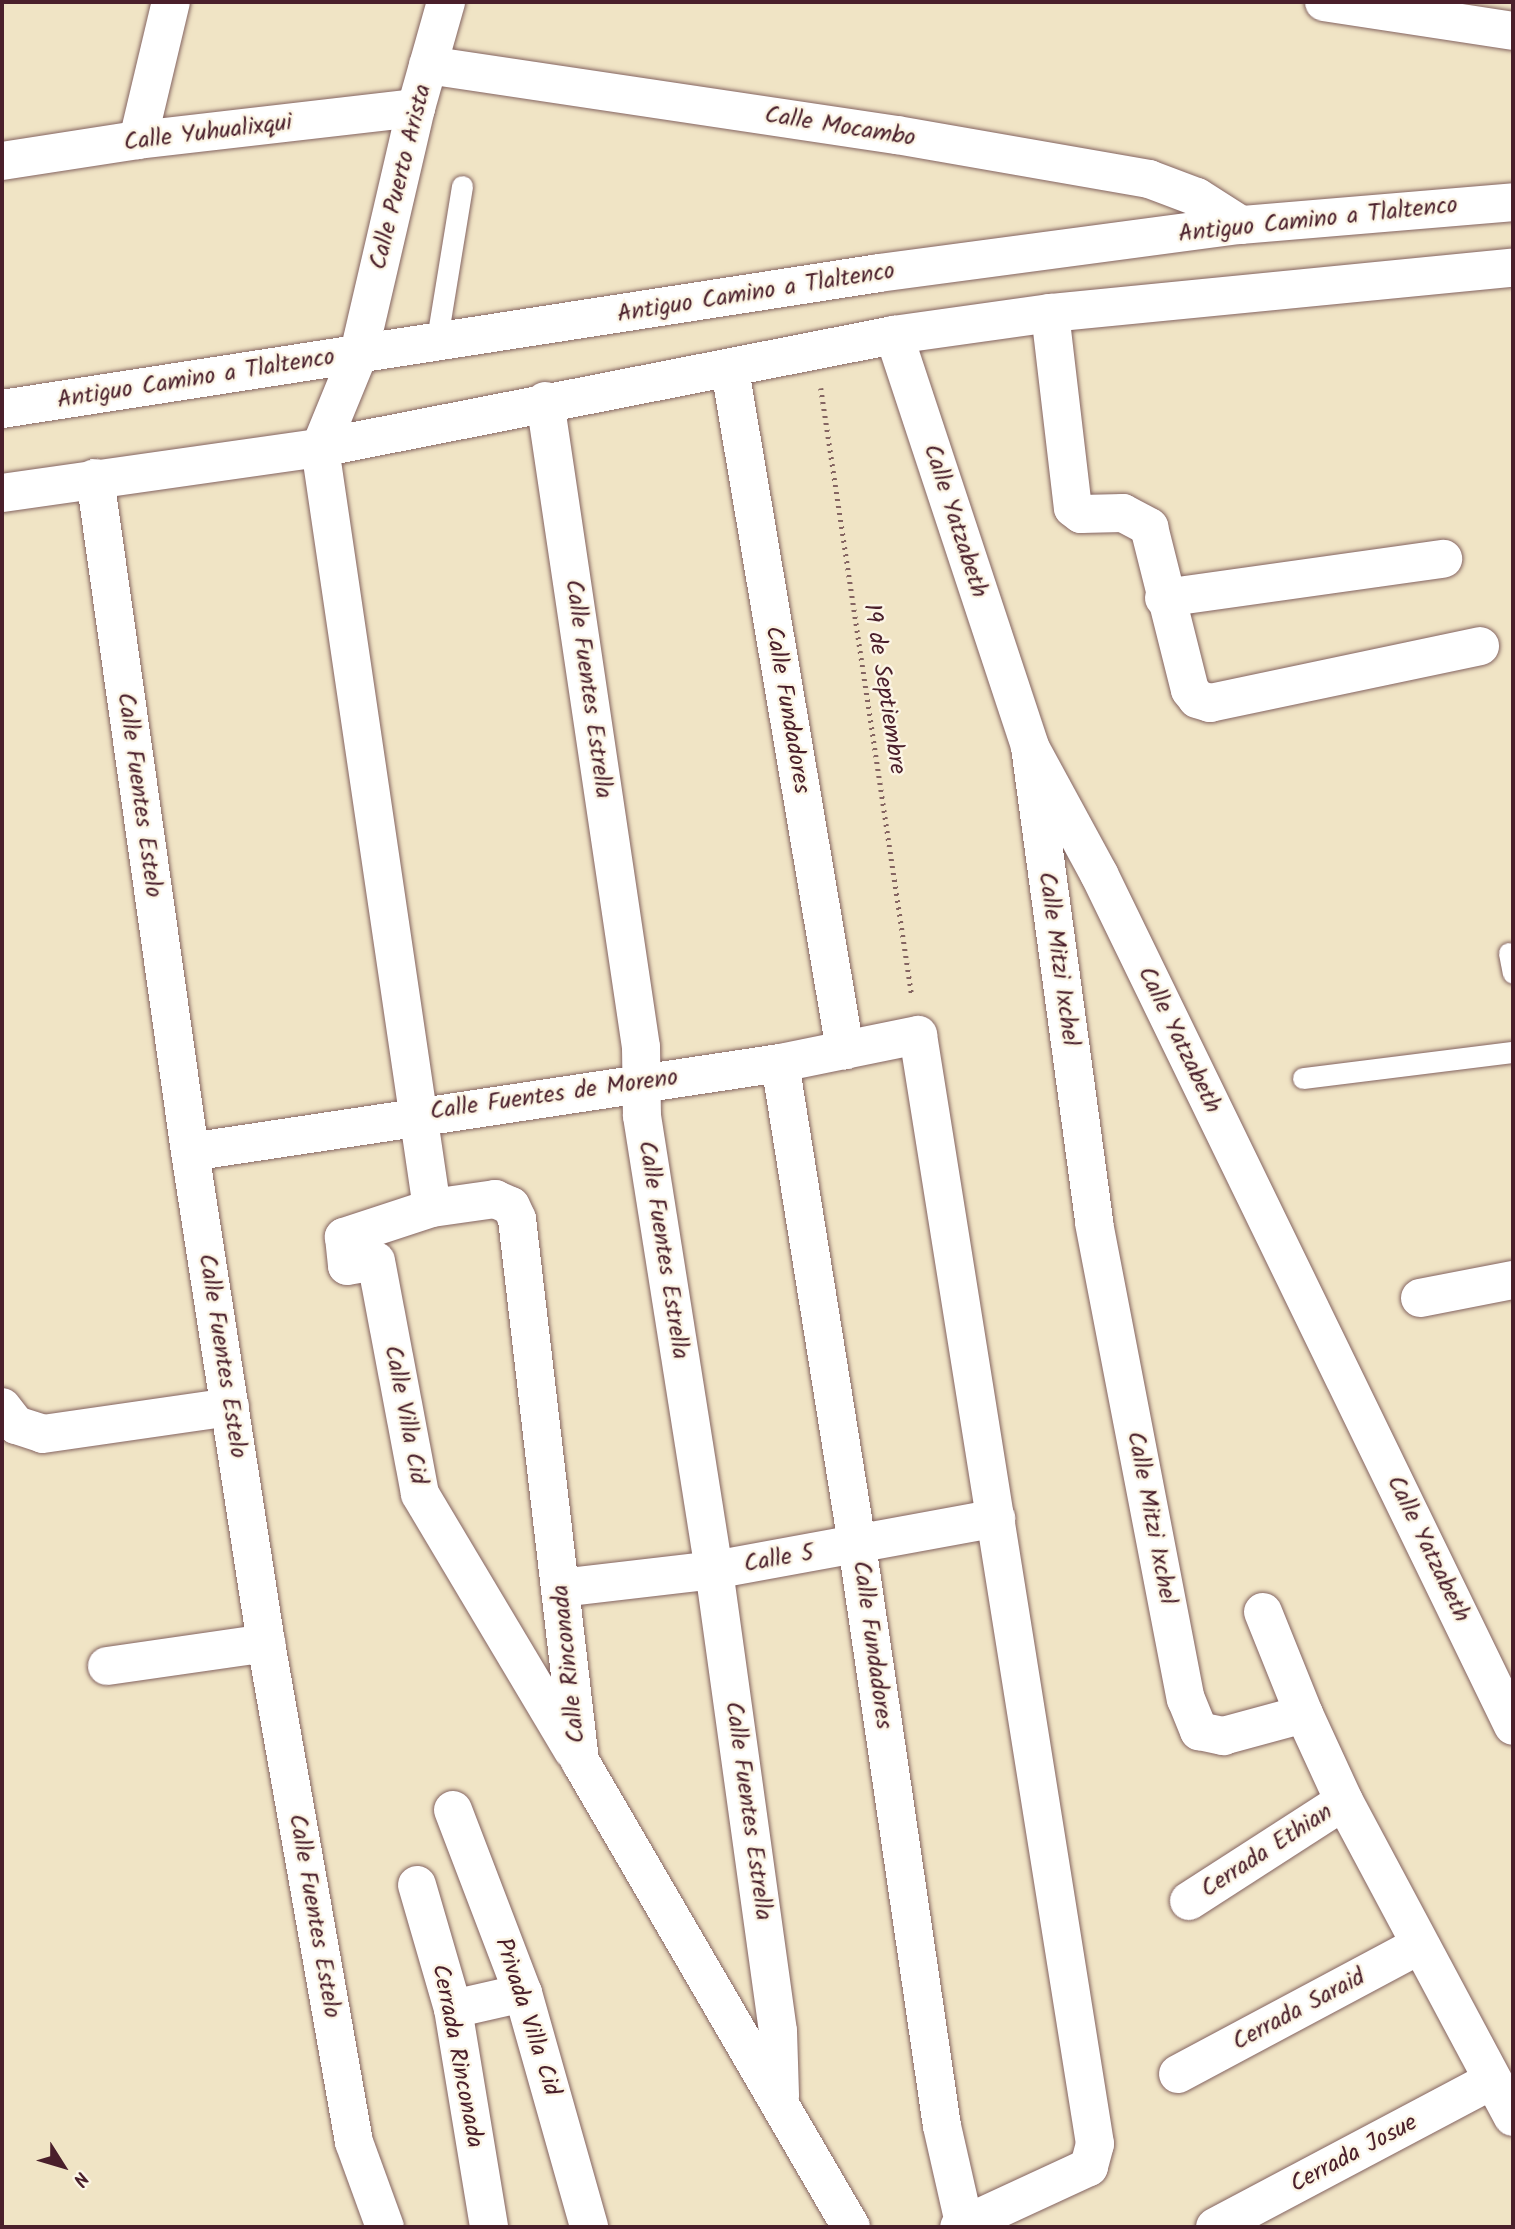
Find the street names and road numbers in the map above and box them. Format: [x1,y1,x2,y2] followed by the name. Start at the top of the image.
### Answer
[364,81,438,273] street label: Calle Puerto Arista
[763,101,917,153] street label: Calle Mocambo
[122,108,294,158] street label: Calle Yuhualixqui
[1177,191,1459,249] street label: Antiguo Camino a Tlaltenco
[615,257,897,329] street label: Antiguo Camino a Tlaltenco
[55,343,337,415] street label: Antiguo Camino a Tlaltenco
[917,441,993,601] street label: Calle Yatzabeth
[558,578,618,800] street label: Calle Fuentes Estrella
[856,602,912,776] street label: 19 de Septiembre
[758,624,816,796] street label: Calle Fundadores
[110,691,168,899] street label: Calle Fuentes Estelo
[1032,870,1084,1048] street label: Calle Mitzi Ixchel
[1131,962,1227,1118] street label: Calle Yatzabeth
[428,1063,680,1127] street label: Calle Fuentes de Moreno
[632,1139,694,1361] street label: Calle Fuentes Estrella
[192,1252,252,1460] street label: Calle Fuentes Estelo
[377,1343,433,1487] street label: Calle Villa Cid
[1120,1429,1182,1607] street label: Calle Mitzi Ixchel
[1380,1471,1476,1627] street label: Calle Yatzabeth
[742,1539,816,1579] street label: Calle 5
[846,1559,898,1731] street label: Calle Fundadores
[546,1583,592,1745] street label: Calle Rinconada
[718,1700,778,1922] street label: Calle Fuentes Estrella
[1196,1798,1338,1904] street label: Cerrada Ethian
[282,1812,346,2020] street label: Calle Fuentes Estelo
[488,1935,566,2099] street label: Privada Villa Cid
[425,1962,489,2150] street label: Cerrada Rinconada
[1228,1963,1370,2057] street label: Cerrada Saraid
[1286,2108,1422,2200] street label: Cerrada Josue

